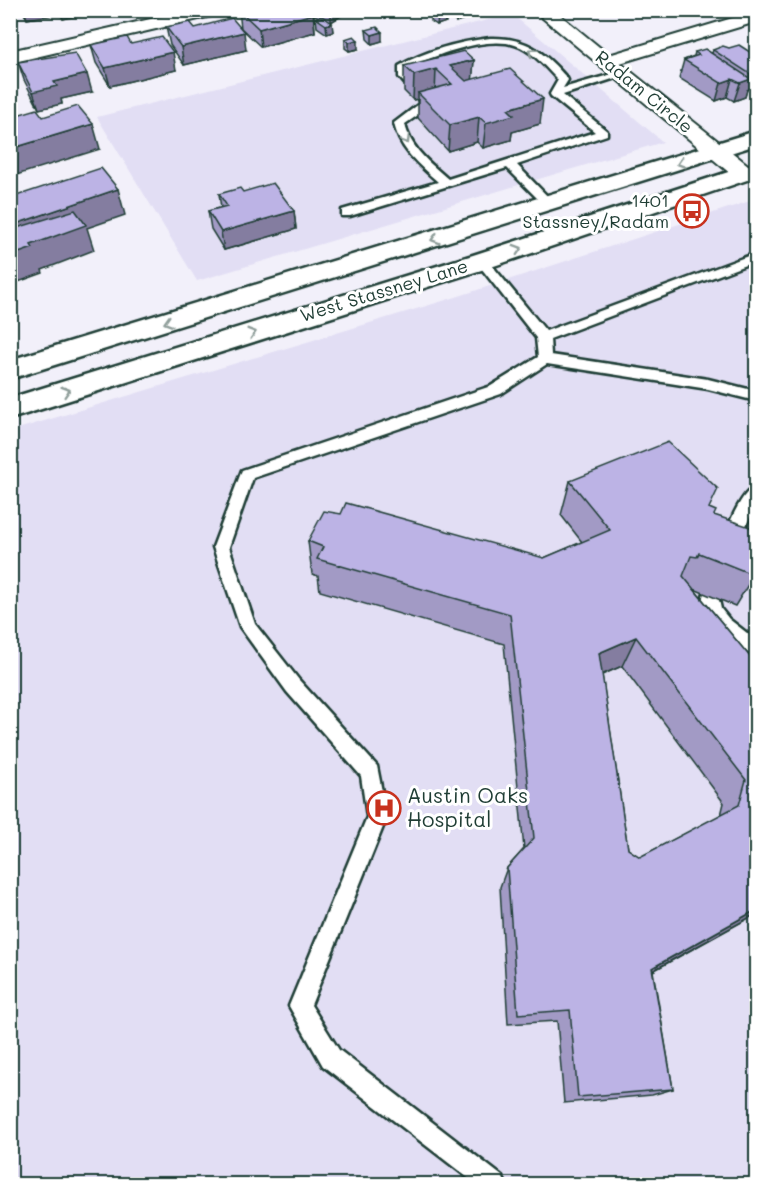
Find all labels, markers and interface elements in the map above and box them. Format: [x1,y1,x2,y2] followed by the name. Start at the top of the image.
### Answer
[591,44,698,138] street label: Radam Circle
[527,48,538,59] one-way arrow
[399,134,411,144] one-way arrow
[676,156,687,168] one-way arrow
[523,188,669,233] place label: 1401 Stassney/Radam
[674,193,710,229] bus stop icon: 1401 Stassney/Radam
[430,232,441,244] one-way arrow
[512,243,523,256] one-way arrow
[297,253,471,327] street label: West Stassney Lane
[163,315,174,327] one-way arrow
[246,328,257,340] one-way arrow
[60,386,71,398] one-way arrow
[407,781,528,832] place label: Austin Oaks Hospital
[366,790,402,826] hospital icon: Austin Oaks Hospital

